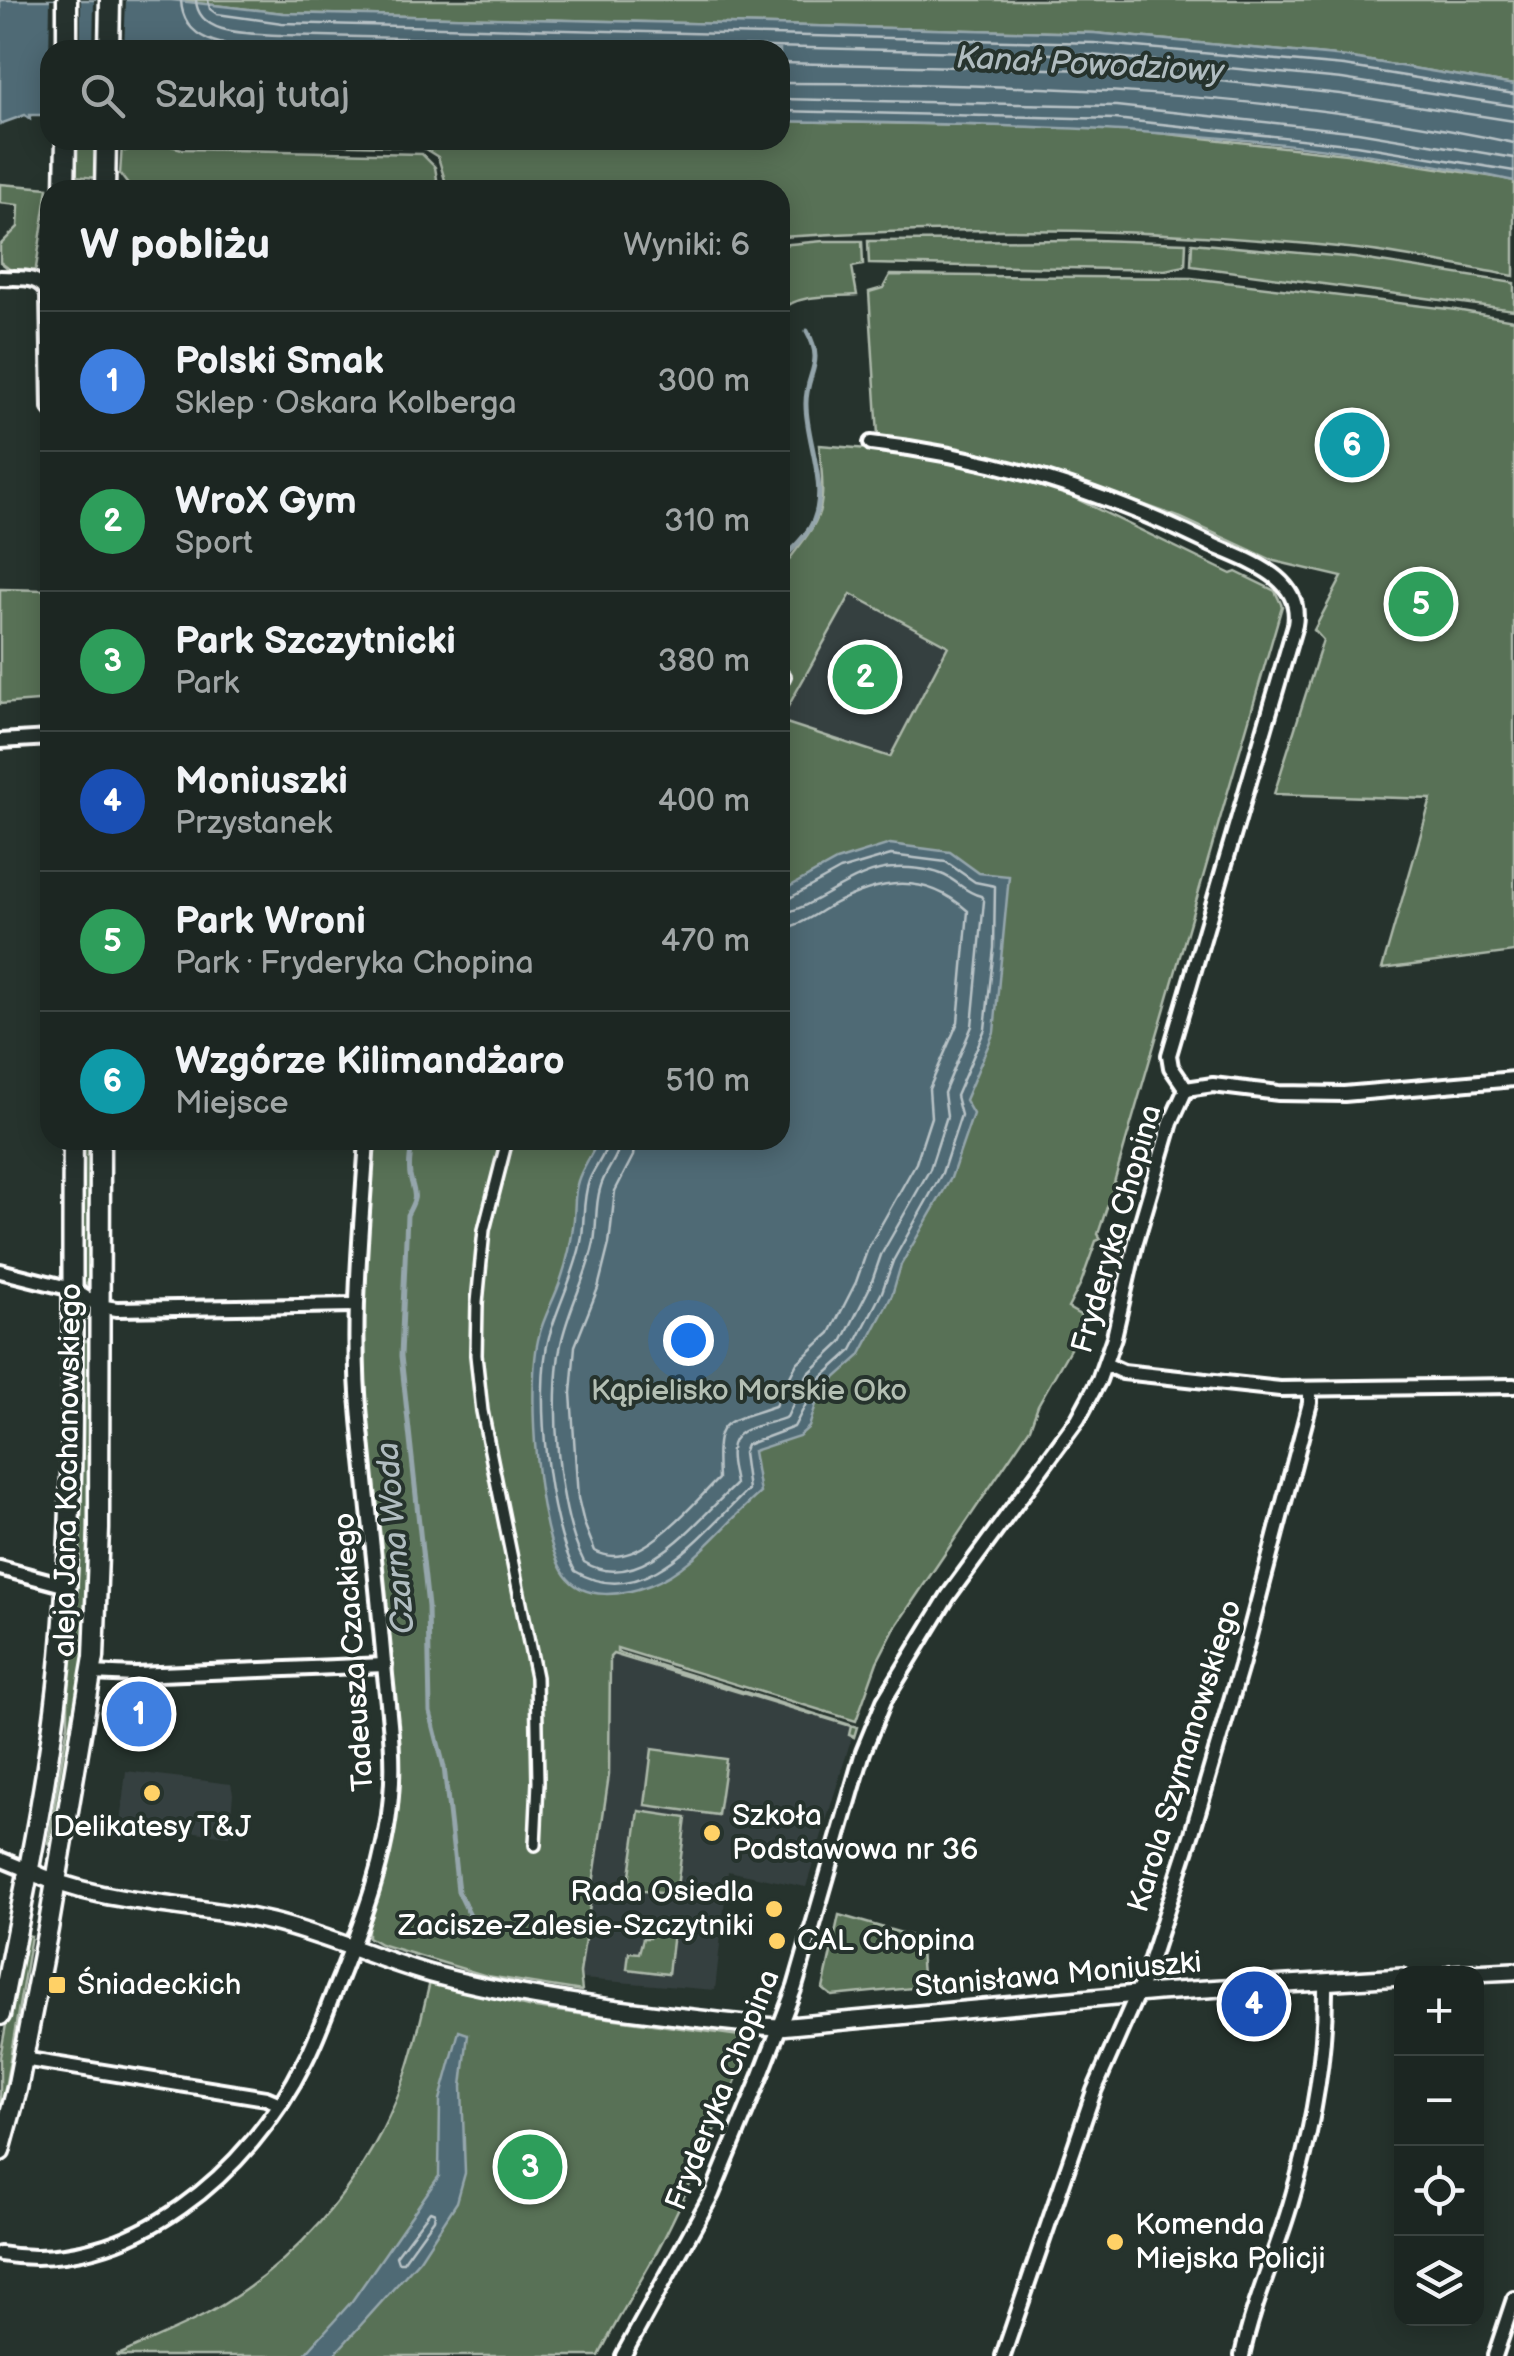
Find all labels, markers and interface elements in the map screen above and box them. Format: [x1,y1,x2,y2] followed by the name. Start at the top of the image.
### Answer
[955,39,1227,92] water label: Kanał Powodziowy
[40,40,790,150] search box
[75,68,130,123] icon: search
[155,73,350,118] text: Szukaj tutaj
[80,220,270,271] text: W pobliżu
[623,226,750,265] text: Wyniki: 6
[175,339,384,384] text: Polski Smak
[106,362,119,401] text: 1
[658,362,750,401] text: 300 m
[175,384,517,423] text: Sklep · Oskara Kolberga
[1320,408,1384,482] pin: 6
[175,479,357,524] text: WroX Gym
[103,502,122,541] text: 2
[664,502,750,541] text: 310 m
[175,524,253,563] text: Sport
[1388,566,1454,642] pin: 5
[175,619,456,664] text: Park Szczytnicki
[832,640,898,714] pin: 2
[103,642,122,681] text: 3
[658,642,750,681] text: 380 m
[175,664,239,703] text: Park
[175,759,348,804] text: Moniuszki
[103,782,122,821] text: 4
[658,782,750,821] text: 400 m
[175,804,332,843] text: Przystanek
[175,899,366,944] text: Park Wroni
[103,922,122,961] text: 5
[661,922,750,961] text: 470 m
[175,944,534,983] text: Park · Fryderyka Chopina
[175,1039,565,1084] text: Wzgórze Kilimandżaro
[103,1062,122,1101] text: 6
[665,1062,750,1101] text: 510 m
[175,1084,289,1123] text: Miejsce
[1064,1101,1170,1357] street label: Fryderyka Chopina
[47,1283,89,1657] street label: aleja Jana Kochanowskiego
[663,1315,714,1366] your location
[591,1373,907,1409] park label: Kąpielisko Morskie Oko
[368,1440,424,1636] water label: Czarna Woda
[326,1511,382,1793] street label: Tadeusza Czackiego
[1120,1595,1250,1917] street label: Karola Szymanowskiego
[106,1676,172,1752] pin: 1
[141,1782,163,1804] marker: Delikatesy T&J
[732,1798,978,1868] place label: Szkoła Podstawowa nr 36
[53,1809,252,1845] place label: Delikatesy T&J
[701,1822,723,1844] marker: Szkoła Podstawowa nr 36
[397,1874,754,1944] place label: Rada Osiedla Zacisze-Zalesie-Szczytniki
[763,1898,785,1920] marker: Rada Osiedla Zacisze-Zalesie-Szczytniki
[797,1923,975,1959] place label: CAL Chopina
[766,1930,788,1952] marker: CAL Chopina
[913,1945,1203,2005] street label: Stanisława Moniuszki
[658,1964,788,2216] street label: Fryderyka Chopina
[77,1966,241,2003] place label: Śniadeckich
[1222,1966,1286,2042] pin: 4
[1394,1966,1484,2326] map controls
[1394,1966,1484,2056] button: +
[46,1974,68,1996] marker: Śniadeckich
[1394,2056,1484,2146] button: −
[498,2130,562,2204] pin: 3
[1394,2146,1484,2236] button: locate
[1135,2207,1326,2277] place label: Komenda Miejska Policji
[1104,2231,1126,2253] marker: Komenda Miejska Policji
[1394,2236,1484,2326] button: layers

